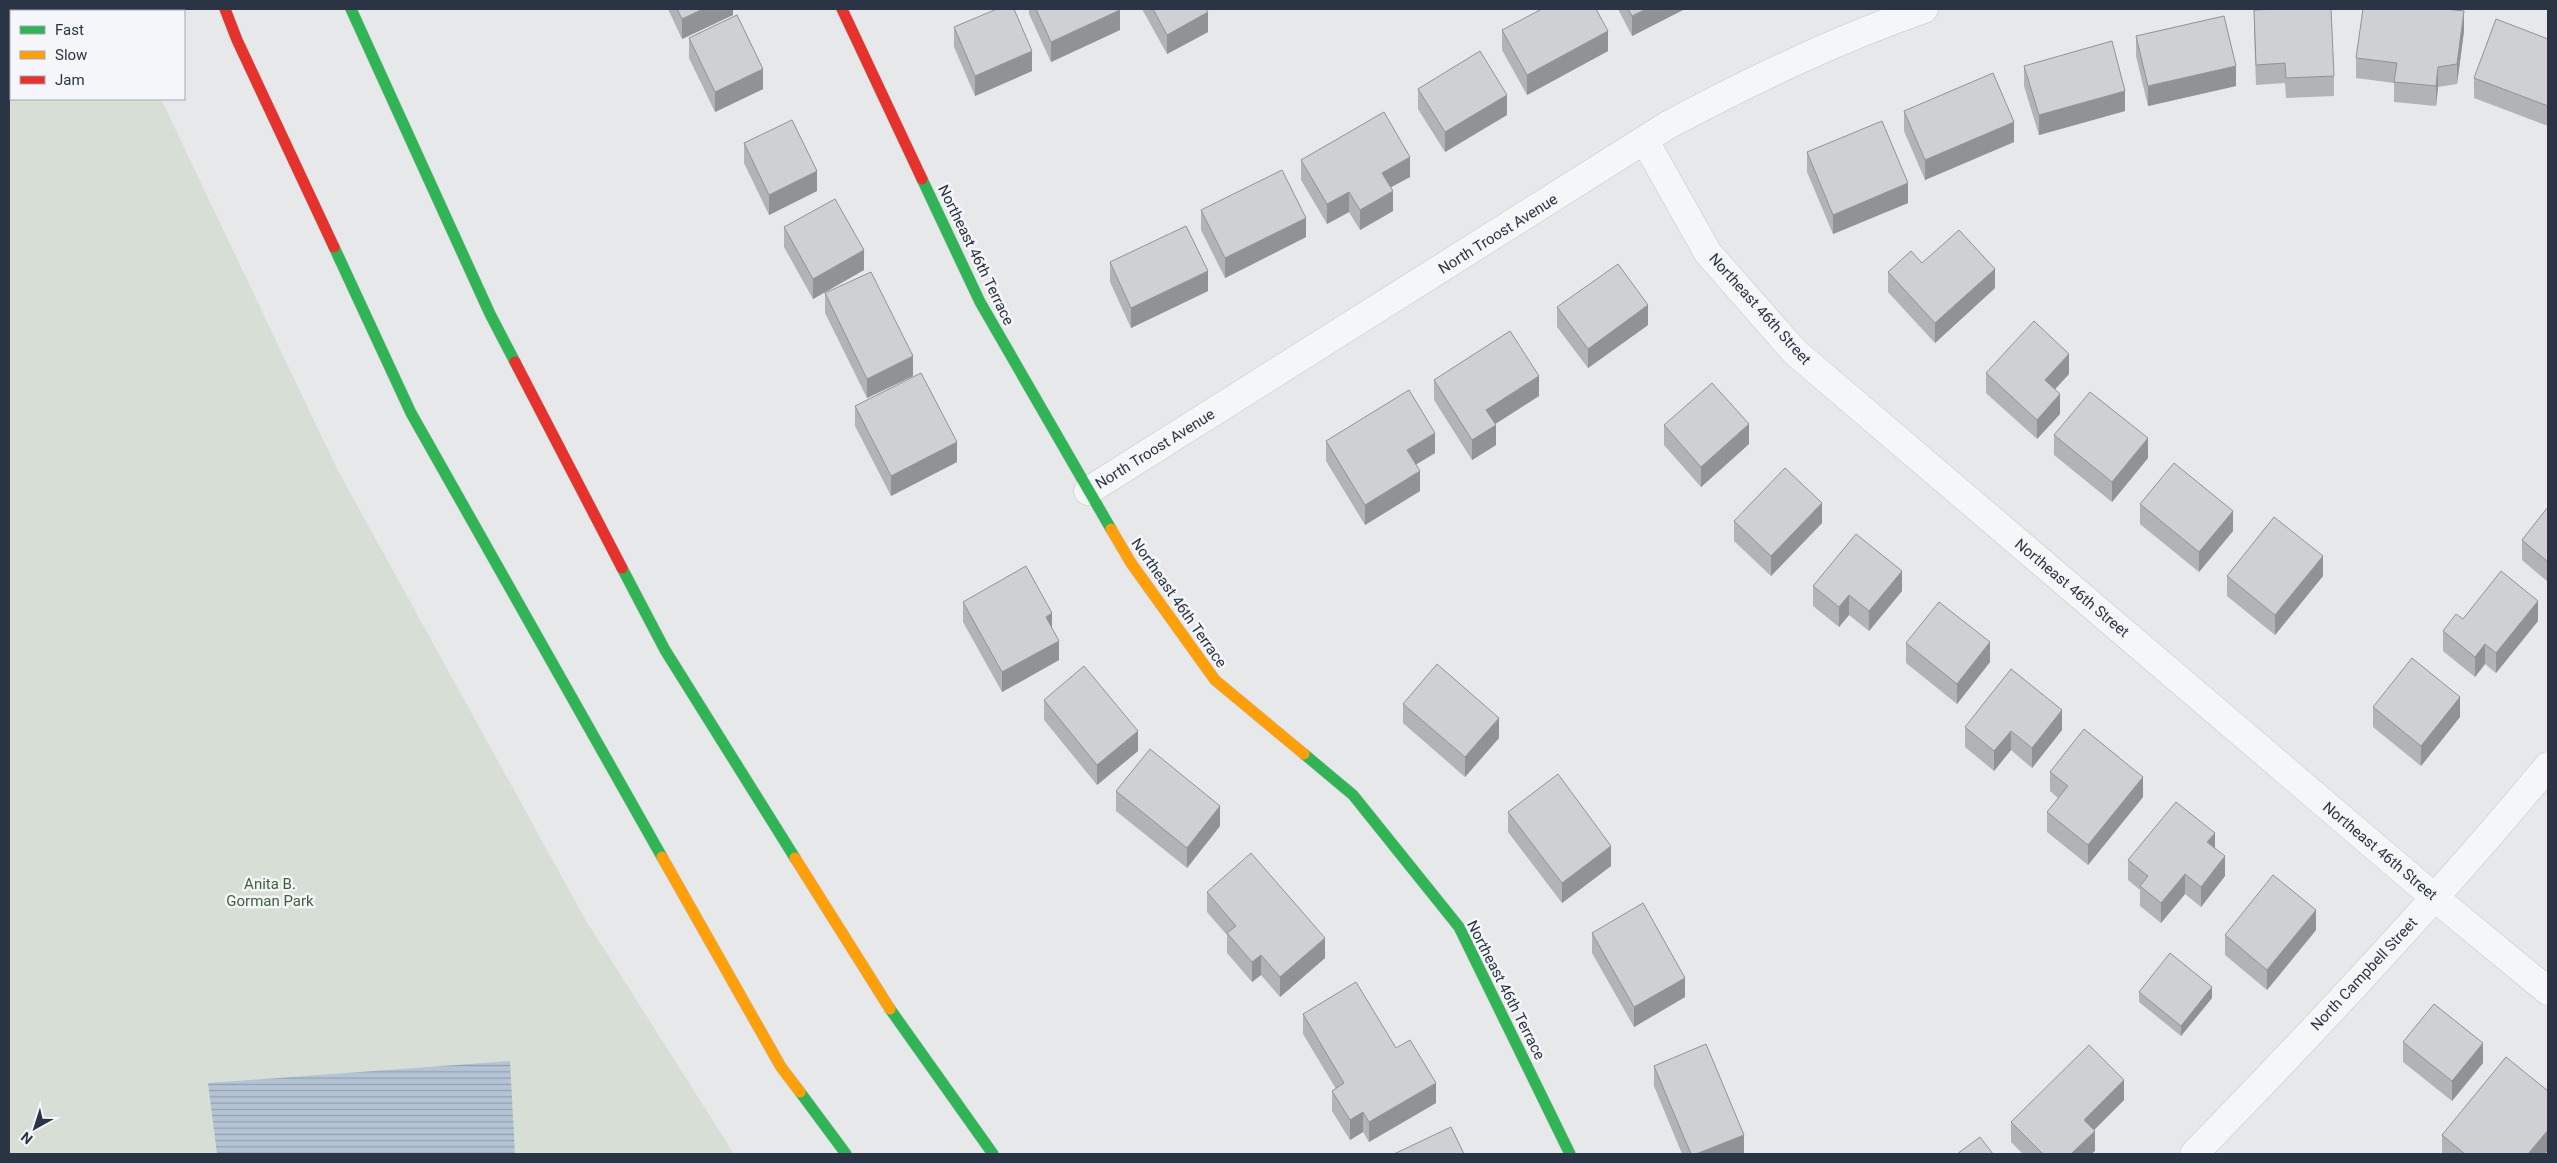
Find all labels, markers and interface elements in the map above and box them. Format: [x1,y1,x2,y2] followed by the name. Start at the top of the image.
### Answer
[10,10,185,100] legend
[55,21,84,39] text: Fast
[55,46,87,64] text: Slow
[55,71,85,89] text: Jam
[934,182,1018,328] street label: Northeast 46th Terrace
[1435,190,1561,278] street label: North Troost Avenue
[1705,250,1815,368] street label: Northeast 46th Street
[1092,405,1218,493] street label: North Troost Avenue
[1128,535,1231,671] street label: Northeast 46th Terrace
[2011,535,2133,641] street label: Northeast 46th Street
[2319,798,2441,904] street label: Northeast 46th Street
[226,875,314,910] park label: Anita B. Gorman Park
[2307,914,2421,1034] street label: North Campbell Street
[1463,917,1549,1063] street label: Northeast 46th Terrace
[10,1103,60,1153] north arrow
[18,1129,36,1147] text: N

